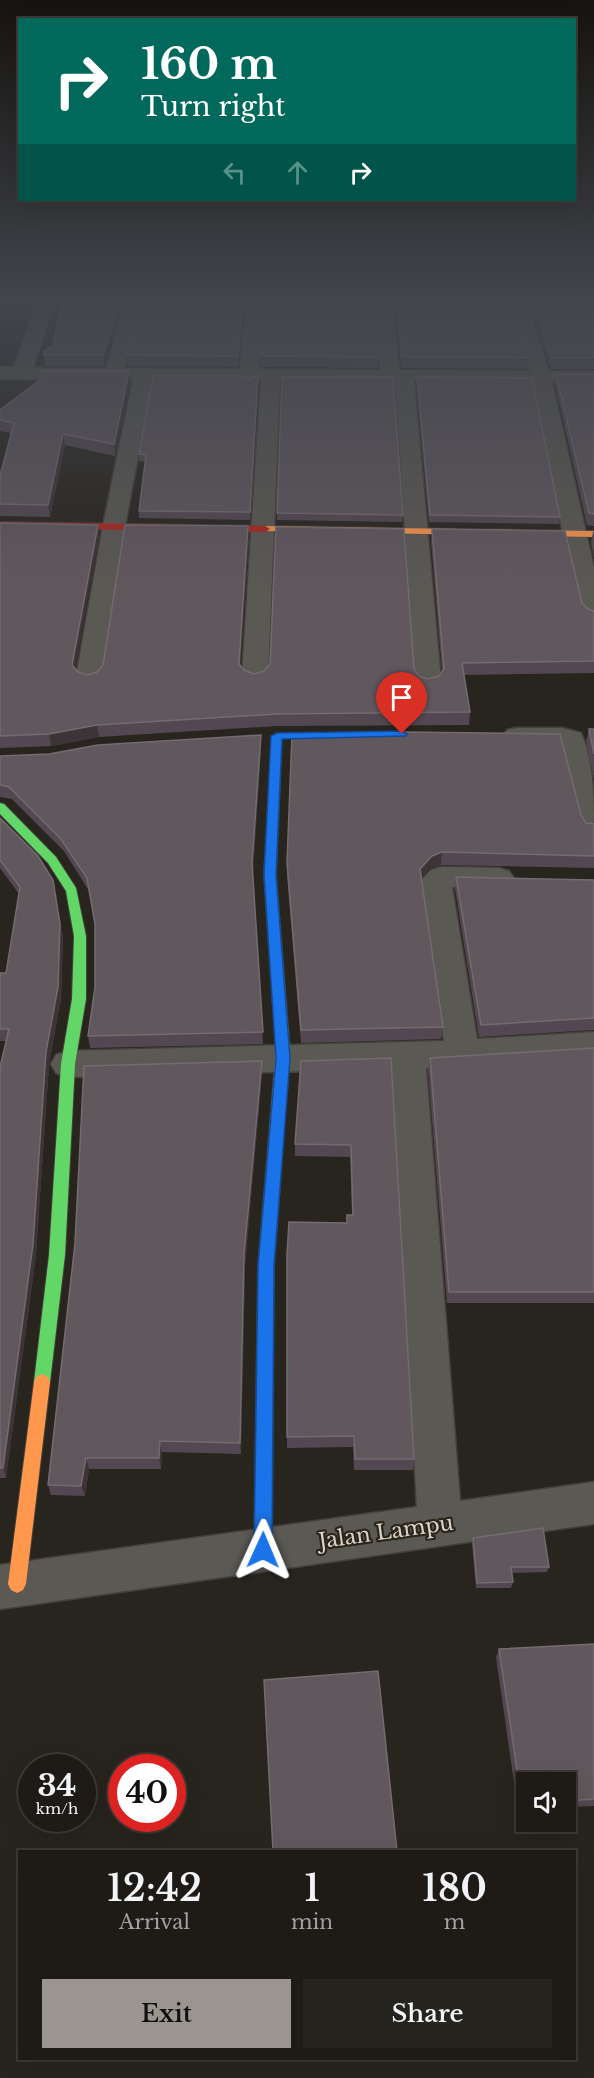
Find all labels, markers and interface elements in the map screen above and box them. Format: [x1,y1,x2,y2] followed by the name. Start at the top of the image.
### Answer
[141,38,277,90] text: 160 m
[42,42,120,120] icon: right
[141,90,285,123] text: Turn right
[218,156,251,189] icon: left
[281,156,314,189] icon: ahead
[344,156,377,189] icon: right
[376,672,427,734] pin
[385,681,418,714] icon: arrive
[314,1510,455,1555] street label: Jalan Lampu
[231,1518,295,1582] position arrow
[108,1754,186,1832] speed limit sign: 40
[37,1767,77,1804] text: 34
[516,1772,576,1832] map controls
[516,1772,576,1832] button: sound
[36,1799,78,1818] text: km/h
[107,1866,202,1911] text: 12:42
[304,1866,320,1911] text: 1
[422,1866,487,1911] text: 180
[119,1910,190,1934] text: Arrival
[291,1910,333,1934] text: min
[444,1910,465,1934] text: m
[42,1979,291,2048] button: Exit
[303,1979,552,2048] button: Share

